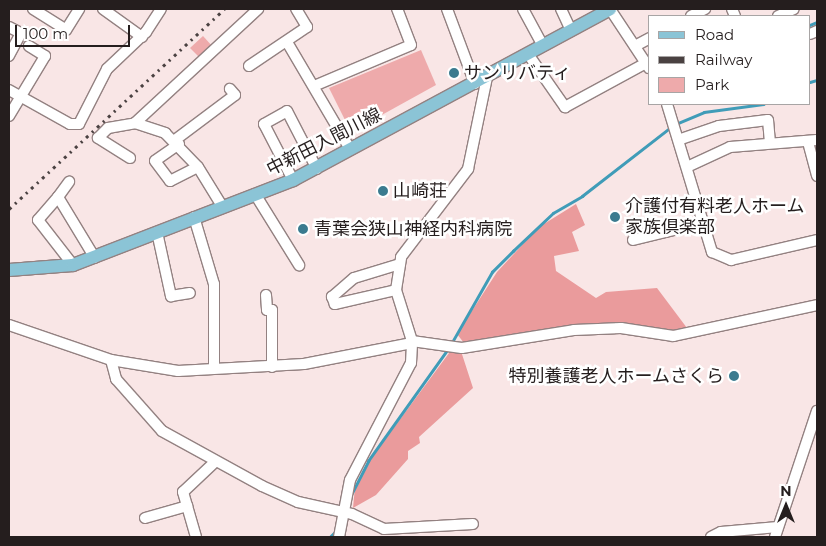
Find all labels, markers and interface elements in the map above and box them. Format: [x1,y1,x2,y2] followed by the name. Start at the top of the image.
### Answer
[18,15,132,47] scale bar
[648,15,811,105] legend
[23,24,68,43] text: 100 m
[695,25,734,44] text: Road
[695,50,752,69] text: Railway
[464,62,572,84] place label: サンリバティ
[448,67,460,79] marker: サンリバティ
[695,75,729,94] text: Park
[263,104,385,180] street label: 中新田入間川線
[393,180,447,202] place label: 山崎荘
[377,185,389,197] marker: 山崎荘
[625,196,805,238] place label: 介護付有料老人ホーム 家族倶楽部
[609,211,621,223] marker: 介護付有料老人ホーム 家族倶楽部
[314,218,512,240] place label: 青葉会狭山神経内科病院
[296,222,310,236] marker: 青葉会狭山神経内科病院
[508,365,724,387] place label: 特別養護老人ホームさくら
[728,370,740,382] marker: 特別養護老人ホームさくら
[761,481,811,531] north arrow
[780,482,792,500] text: N

